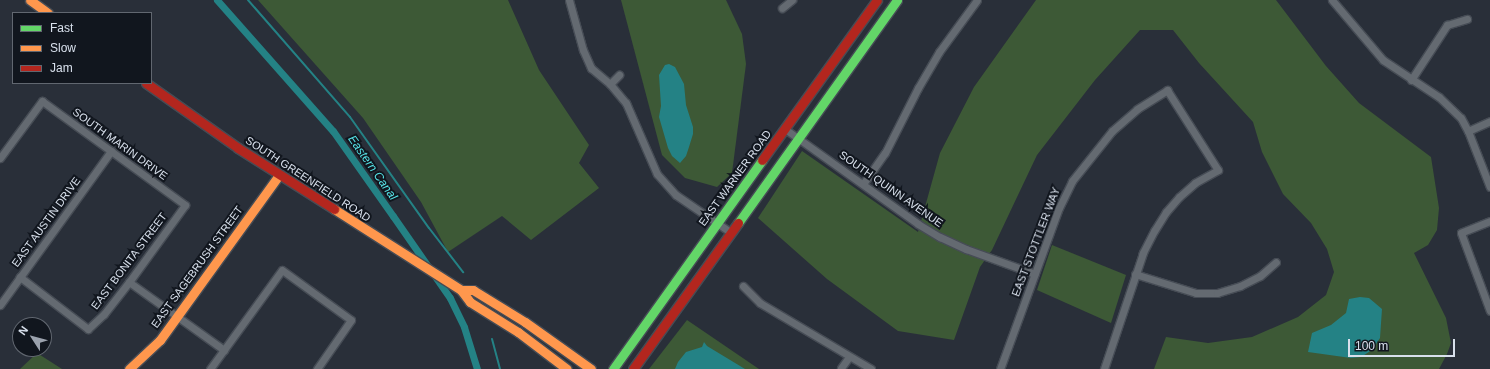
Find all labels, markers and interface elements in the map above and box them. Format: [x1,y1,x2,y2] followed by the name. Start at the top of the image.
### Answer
[12,12,152,84] legend
[50,21,73,35] text: Fast
[50,41,76,55] text: Slow
[50,61,73,75] text: Jam
[70,105,170,183] street label: SOUTH MARIN DRIVE
[696,128,774,228] street label: EAST WARNER ROAD
[344,133,400,203] water label: Eastern Canal
[243,134,373,224] street label: SOUTH GREENFIELD ROAD
[836,148,946,230] street label: SOUTH QUINN AVENUE
[9,174,83,270] street label: EAST AUSTIN DRIVE
[1009,186,1063,298] street label: EAST STOTTLER WAY
[148,204,246,330] street label: EAST SAGEBRUSH STREET
[88,210,170,312] street label: EAST BONITA STREET
[12,317,52,357] north arrow
[16,324,30,337] text: N
[1350,331,1457,357] scale bar
[1355,339,1388,353] text: 100 m

